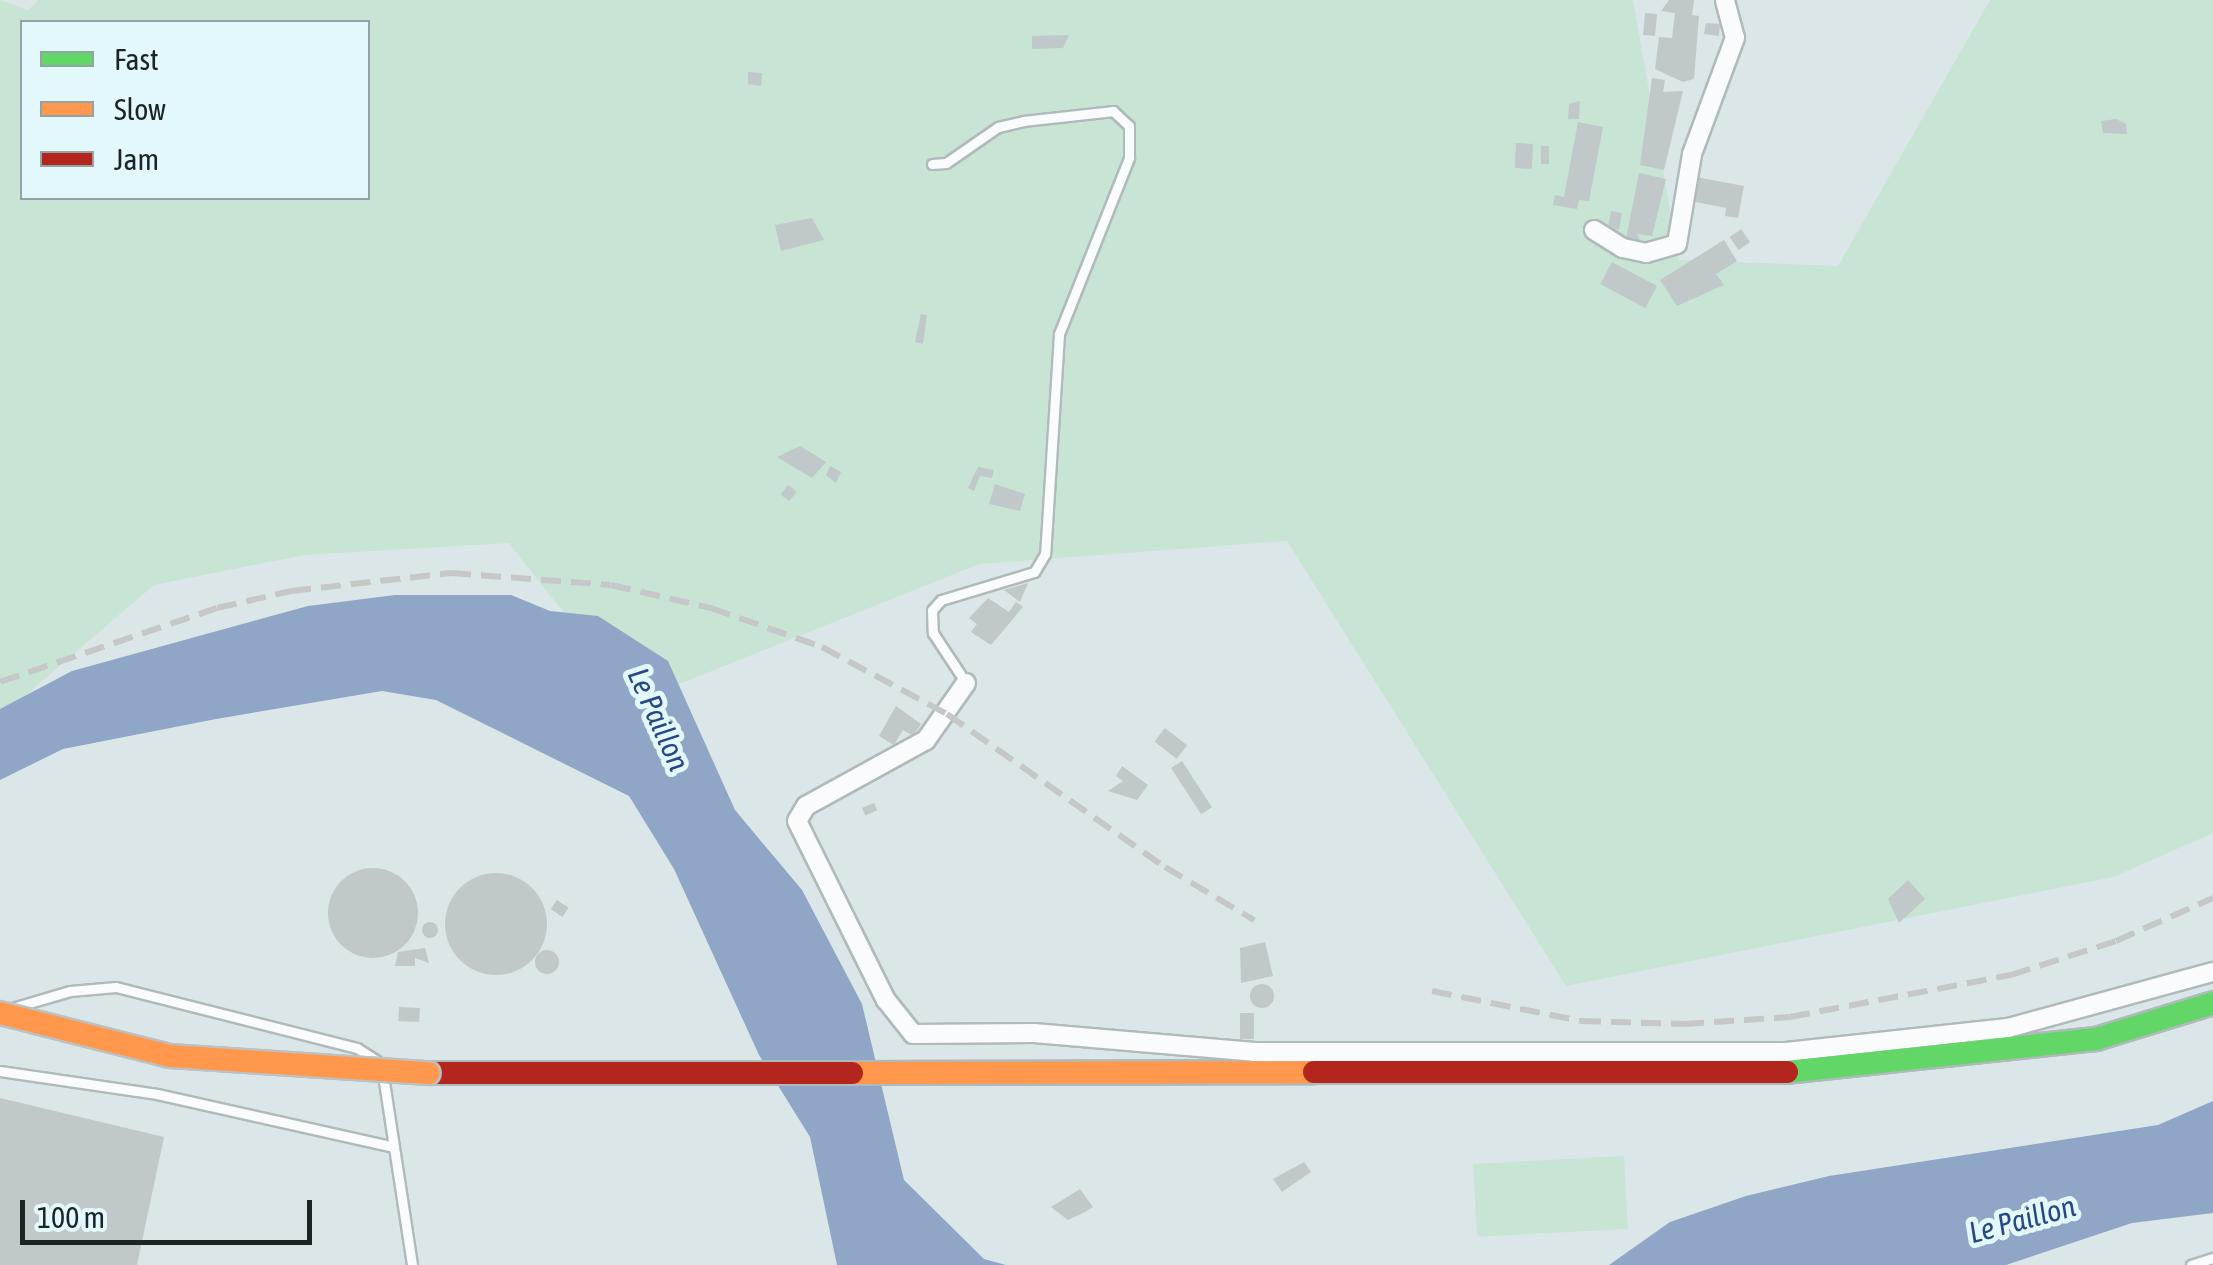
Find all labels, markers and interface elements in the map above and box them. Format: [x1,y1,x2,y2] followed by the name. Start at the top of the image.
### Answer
[20,20,370,200] legend
[114,42,159,76] text: Fast
[114,92,166,126] text: Slow
[114,142,159,176] text: Jam
[620,662,698,776] water label: Le Paillon
[25,1180,318,1242] scale bar
[1965,1188,2079,1250] water label: Le Paillon
[37,1200,105,1234] text: 100 m

